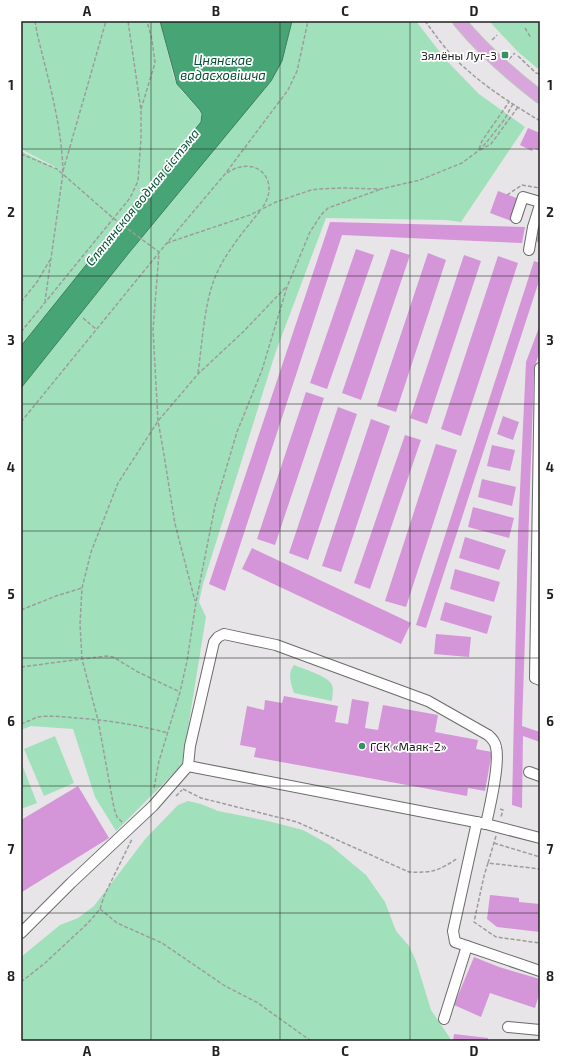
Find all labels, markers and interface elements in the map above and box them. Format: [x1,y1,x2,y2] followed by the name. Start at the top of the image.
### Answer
[83,3,92,19] text: A
[212,3,220,19] text: B
[341,3,349,19] text: C
[470,3,479,19] text: D
[421,48,497,63] place label: Зялёны Луг-3
[500,50,510,60] marker: Зялёны Луг-3
[180,52,266,83] water label: Цнянскае вадасховішча
[8,77,14,93] text: 1
[547,77,553,93] text: 1
[82,125,202,269] water label: Сляпянская водная сістэма
[7,204,15,220] text: 2
[546,204,554,220] text: 2
[7,332,15,348] text: 3
[546,332,554,348] text: 3
[7,459,15,475] text: 4
[546,459,554,475] text: 4
[7,586,15,602] text: 5
[546,586,554,602] text: 5
[7,713,15,729] text: 6
[546,713,554,729] text: 6
[370,739,447,753] place label: ГСК «Маяк-2»
[357,741,367,751] marker: ГСК «Маяк-2»
[8,841,15,857] text: 7
[547,841,554,857] text: 7
[7,968,15,984] text: 8
[546,968,554,984] text: 8
[83,1043,92,1059] text: A
[212,1043,220,1059] text: B
[341,1043,349,1059] text: C
[470,1043,479,1059] text: D

